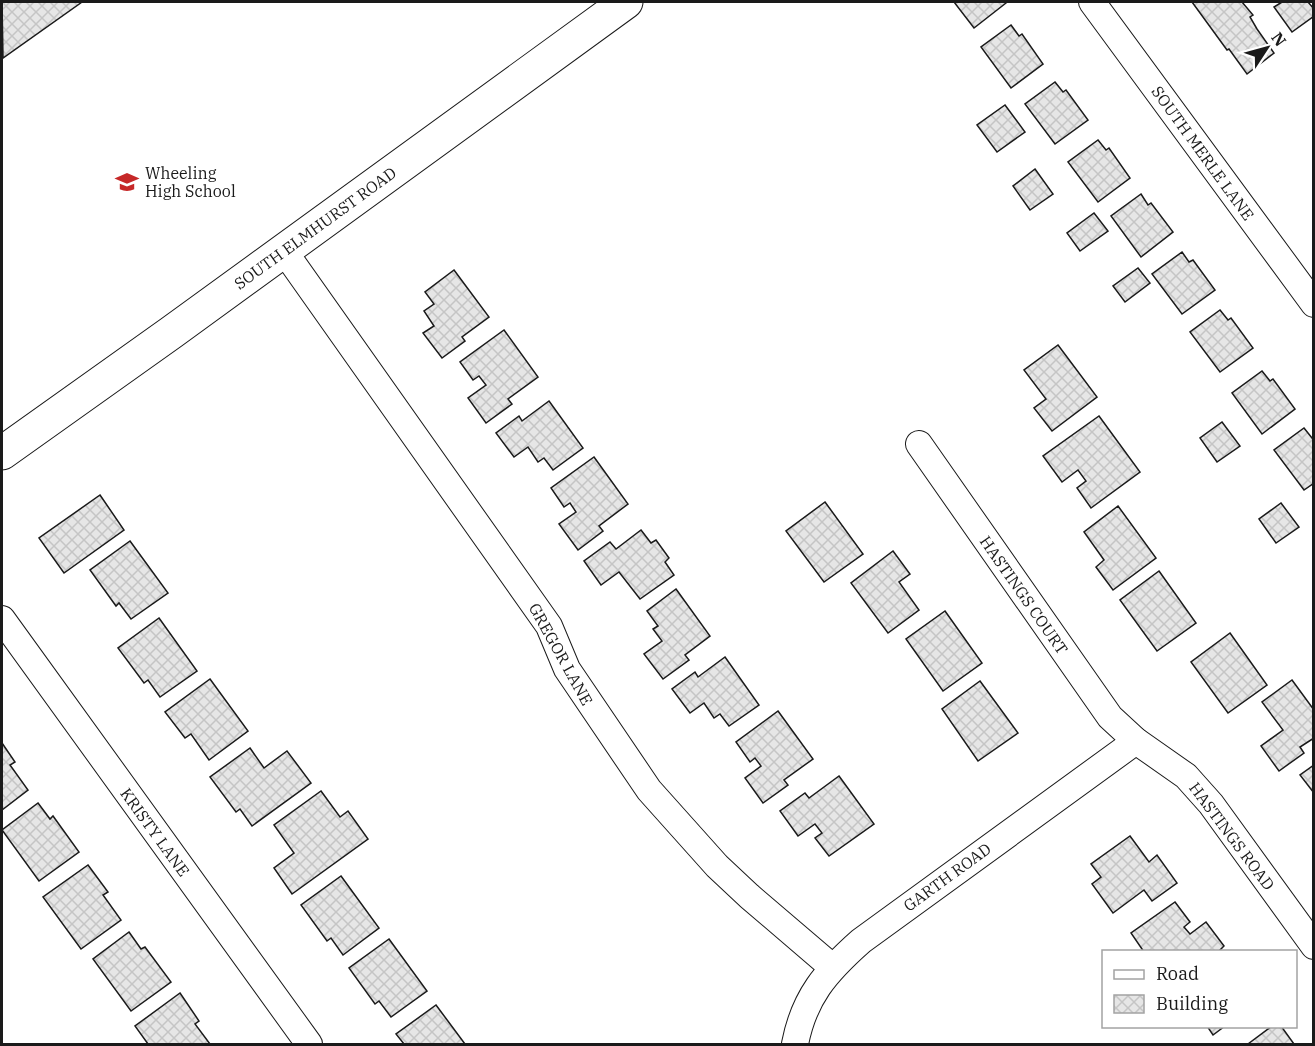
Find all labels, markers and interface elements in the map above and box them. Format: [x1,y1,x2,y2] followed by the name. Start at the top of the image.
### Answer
[1237,18,1297,78] north arrow
[1267,28,1291,50] text: N
[1148,82,1258,224] street label: SOUTH MERLE LANE
[230,162,400,294] street label: SOUTH ELMHURST ROAD
[145,163,236,201] place label: Wheeling High School
[114,169,140,195] school or university icon: Wheeling High School
[976,532,1072,658] street label: HASTINGS COURT
[525,599,597,709] street label: GREGOR LANE
[1185,778,1279,894] street label: HASTINGS ROAD
[116,784,194,880] street label: KRISTY LANE
[899,839,995,915] street label: GARTH ROAD
[1102,950,1297,1028] legend
[1156,962,1199,985] text: Road
[1156,992,1228,1015] text: Building

